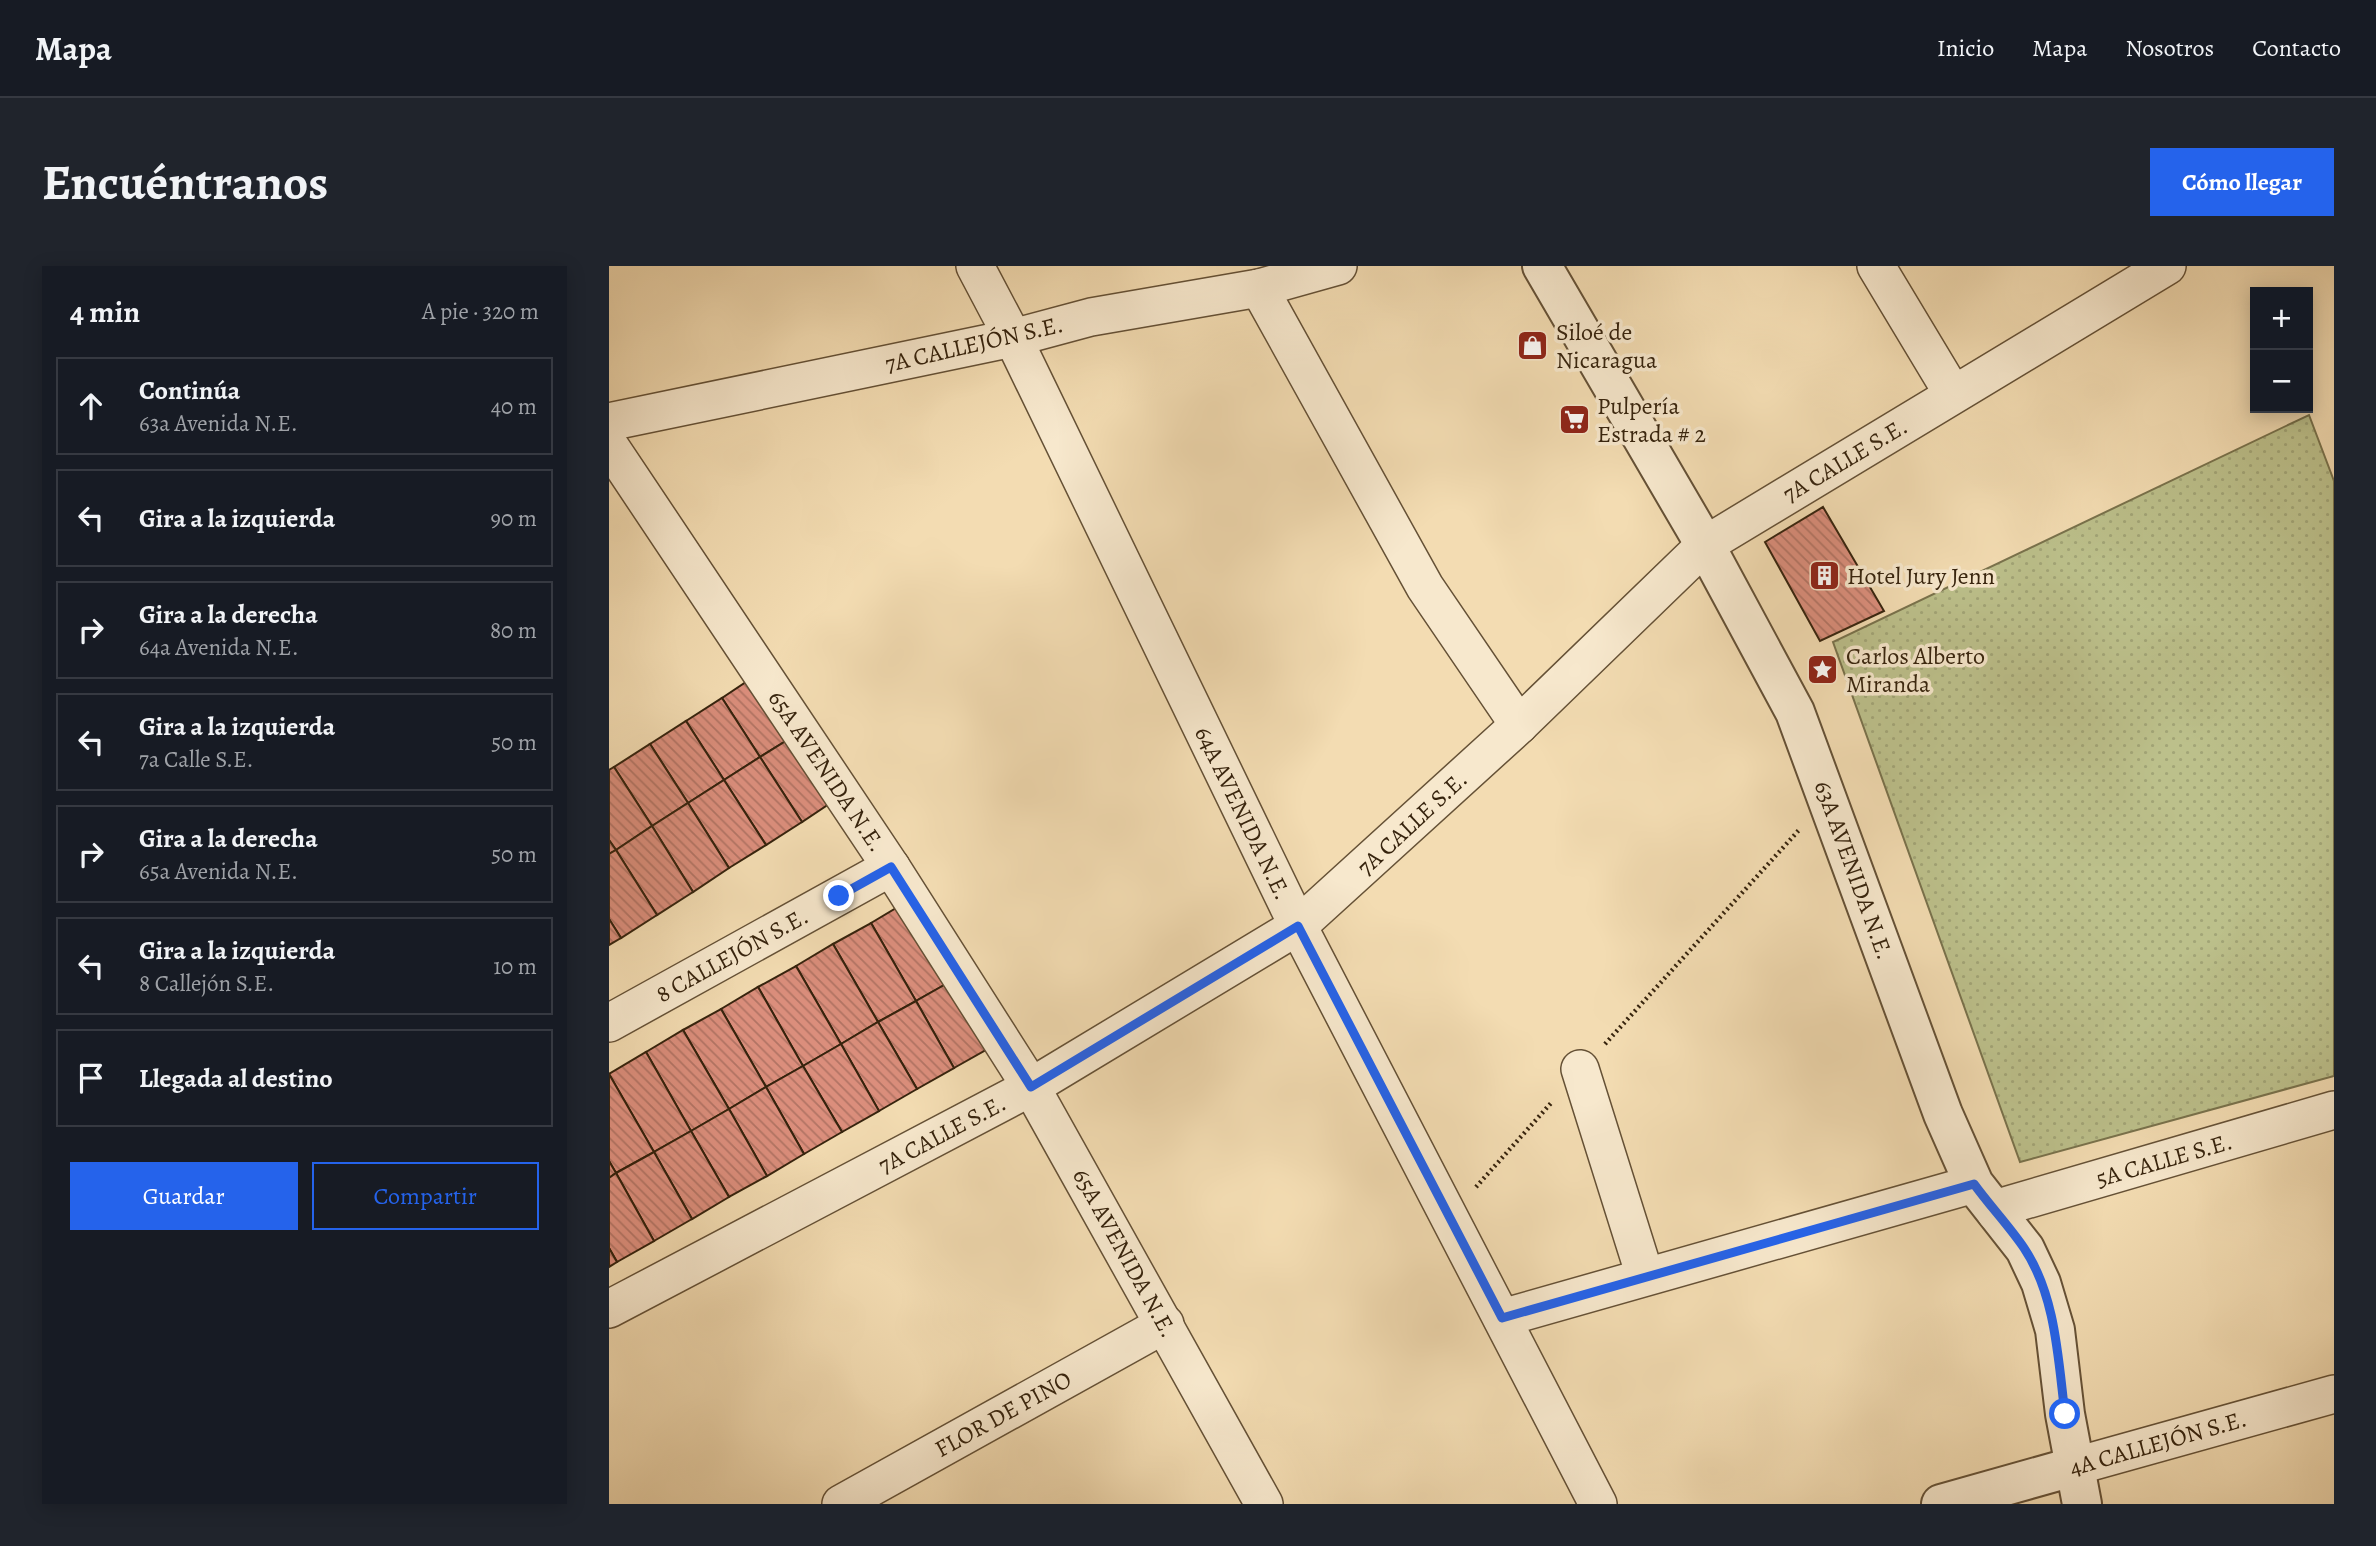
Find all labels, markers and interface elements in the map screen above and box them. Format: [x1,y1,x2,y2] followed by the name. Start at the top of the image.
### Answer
[35,26,112,71] text: Mapa
[1937,32,1994,64] text: Inicio
[2032,32,2087,64] text: Mapa
[2125,32,2214,64] text: Nosotros
[2252,32,2341,64] text: Contacto
[2150,148,2334,216] button: Cómo llegar
[42,149,328,216] text: Encuéntranos
[2250,287,2313,413] map controls
[2250,287,2313,350] button: +
[70,292,140,332] text: 4 min
[422,296,539,327] text: A pie · 320 m
[882,308,1066,380] street label: 7A CALLEJÓN S.E.
[1556,316,1658,376] place label: Siloé de Nicaragua
[1516,329,1550,363] shop icon: Siloé de Nicaragua
[2250,350,2313,413] button: −
[139,373,240,408] text: Continúa
[72,387,110,425] icon: ahead
[1597,390,1706,450] place label: Pulpería Estrada # 2
[491,391,537,422] text: 40 m
[1557,403,1591,437] supermarket icon: Pulpería Estrada # 2
[139,408,298,439] text: 63a Avenida N.E.
[1777,410,1913,510] street label: 7A CALLE S.E.
[72,499,110,537] icon: left
[139,501,335,536] text: Gira a la izquierda
[491,503,537,534] text: 90 m
[1807,559,1841,593] building icon: Hotel Jury Jenn
[1847,560,1995,592] place label: Hotel Jury Jenn
[139,597,318,632] text: Gira a la derecha
[72,611,110,649] icon: right
[490,615,537,646] text: 80 m
[139,632,299,663] text: 64a Avenida N.E.
[1846,640,1985,700] place label: Carlos Alberto Miranda
[1806,653,1840,687] place icon: Carlos Alberto Miranda
[761,684,893,858] street label: 65A AVENIDA N.E.
[139,709,335,744] text: Gira a la izquierda
[1187,721,1299,905] street label: 64A AVENIDA N.E.
[72,723,110,761] icon: left
[491,727,537,758] text: 50 m
[139,744,254,775] text: 7a Calle S.E.
[1350,763,1474,883] street label: 7A CALLE S.E.
[1807,776,1901,964] street label: 63A AVENIDA N.E.
[139,821,318,856] text: Gira a la derecha
[72,835,110,873] icon: right
[491,839,537,870] text: 50 m
[139,856,298,887] text: 65a Avenida N.E.
[823,880,854,911] route end
[650,900,814,1010] street label: 8 CALLEJÓN S.E.
[139,933,335,968] text: Gira a la izquierda
[72,947,110,985] icon: left
[493,951,537,982] text: 10 m
[139,968,274,999] text: 8 Callejón S.E.
[72,1059,110,1097] icon: arrive
[139,1061,333,1096] text: Llegada al destino
[873,1087,1011,1181] street label: 7A CALLE S.E.
[2092,1125,2236,1195] street label: 5A CALLE S.E.
[70,1162,298,1230] button: Guardar
[312,1162,539,1230] button: Compartir
[1065,1163,1185,1343] street label: 65A AVENIDA N.E.
[929,1363,1077,1465] street label: FLOR DE PINO
[2049,1398,2080,1429] route start
[2066,1402,2250,1484] street label: 4A CALLEJÓN S.E.

